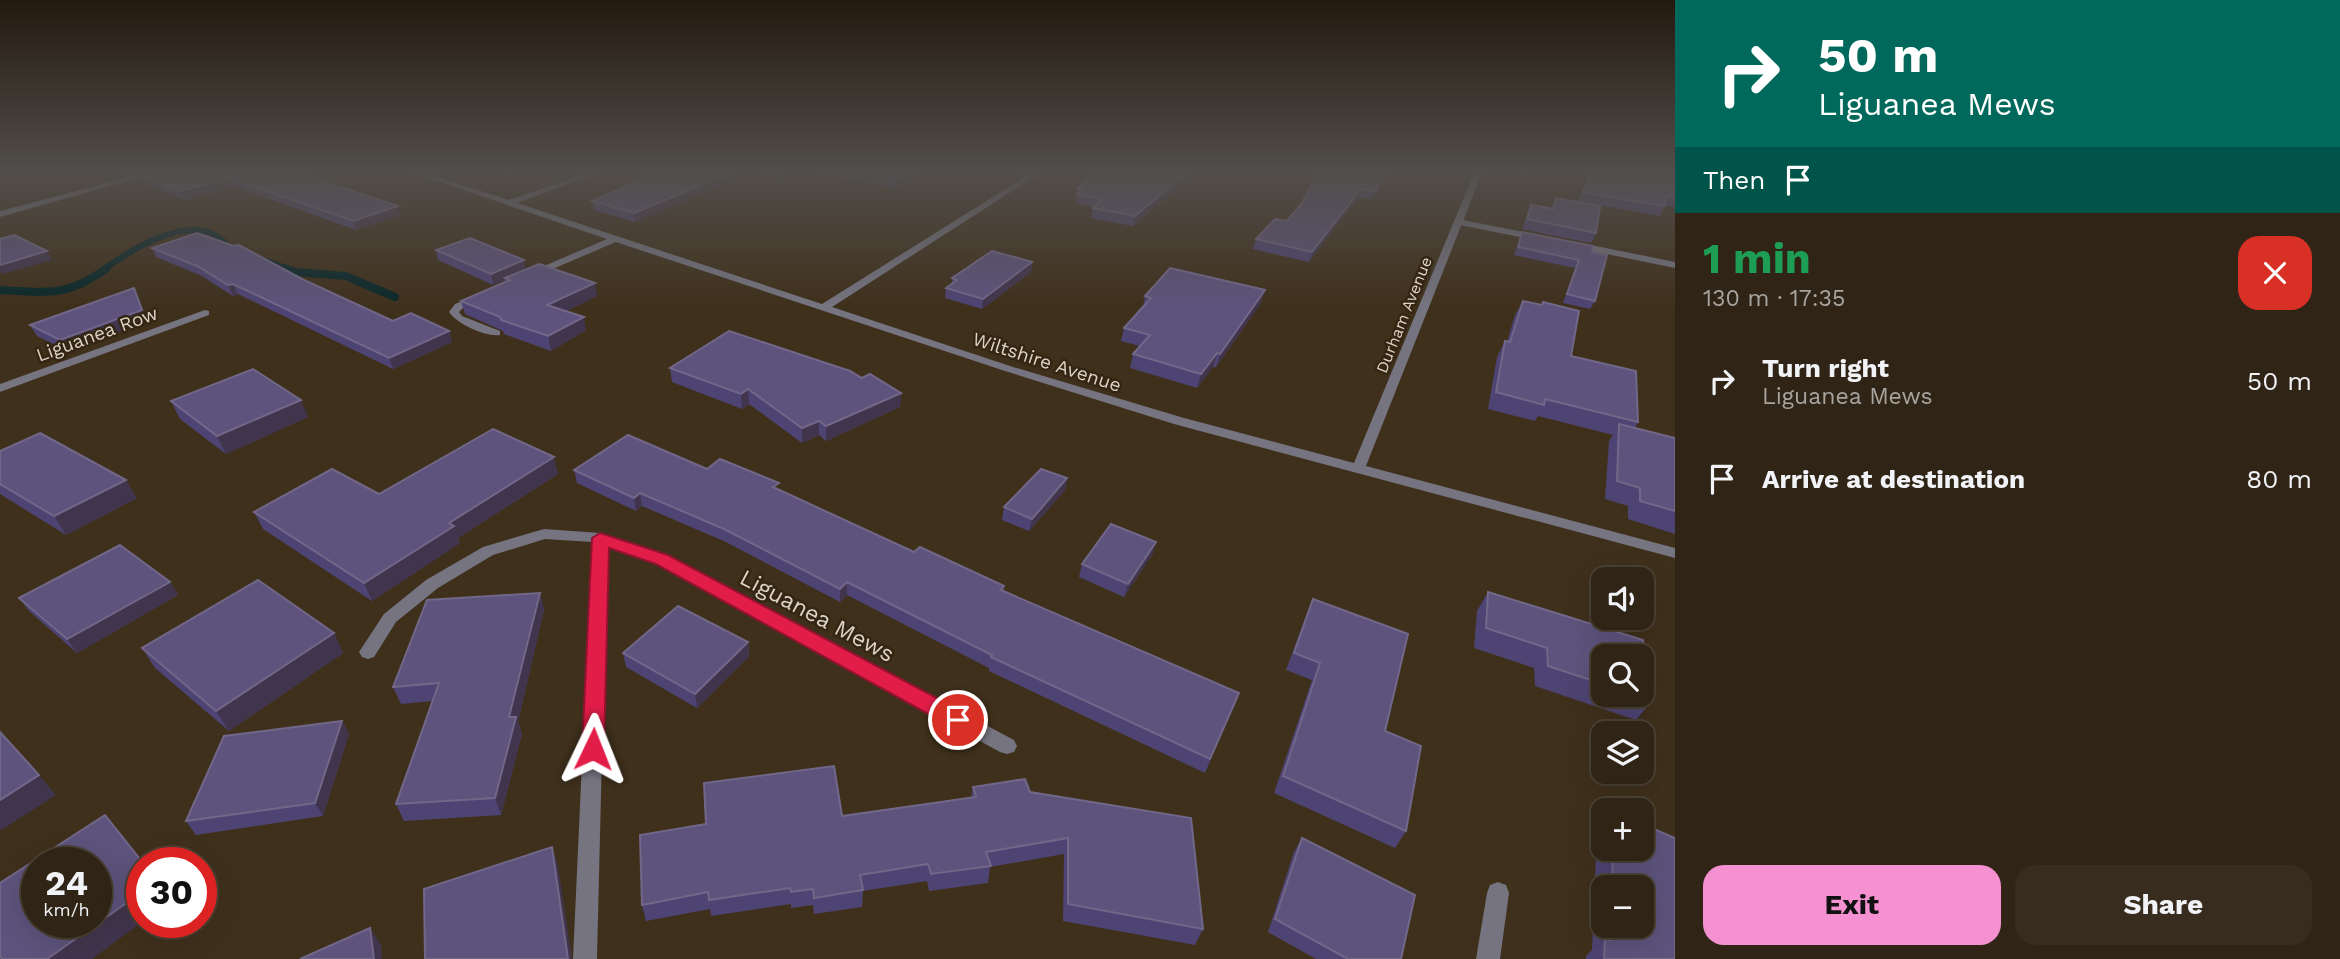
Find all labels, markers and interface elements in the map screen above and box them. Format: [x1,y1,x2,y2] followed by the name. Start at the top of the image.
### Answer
[1818,26,1938,84] text: 50 m
[1703,28,1794,119] icon: right
[1818,85,2056,123] text: Liguanea Mews
[1779,161,1817,199] icon: arrive
[1703,165,1765,195] text: Then
[1703,234,1811,283] text: 1 min
[2238,236,2312,310] button: close
[1372,254,1436,376] street label: Durham Avenue
[1703,285,1845,312] text: 130 m · 17:35
[33,301,161,367] street label: Liguanea Row
[970,327,1124,397] street label: Wiltshire Avenue
[1762,353,1889,383] text: Turn right
[1703,362,1741,400] icon: right
[2247,366,2312,396] text: 50 m
[1762,383,1933,410] text: Liguanea Mews
[1703,460,1741,498] icon: arrive
[1762,464,2025,494] text: Arrive at destination
[2246,464,2312,494] text: 80 m
[735,564,899,668] street label: Liguanea Mews
[1591,567,1654,938] map controls
[1591,567,1654,630] button: sound
[1591,644,1654,707] button: search
[928,690,988,750] pin
[939,701,977,739] icon: arrive
[556,712,630,786] position arrow
[1591,721,1654,784] button: layers
[1591,798,1654,861] button: +
[126,847,217,938] speed limit sign: 30
[45,862,88,904] text: 24
[1703,865,2001,945] button: Exit
[2015,865,2312,945] button: Share
[1591,875,1654,938] button: −
[43,899,90,920] text: km/h

